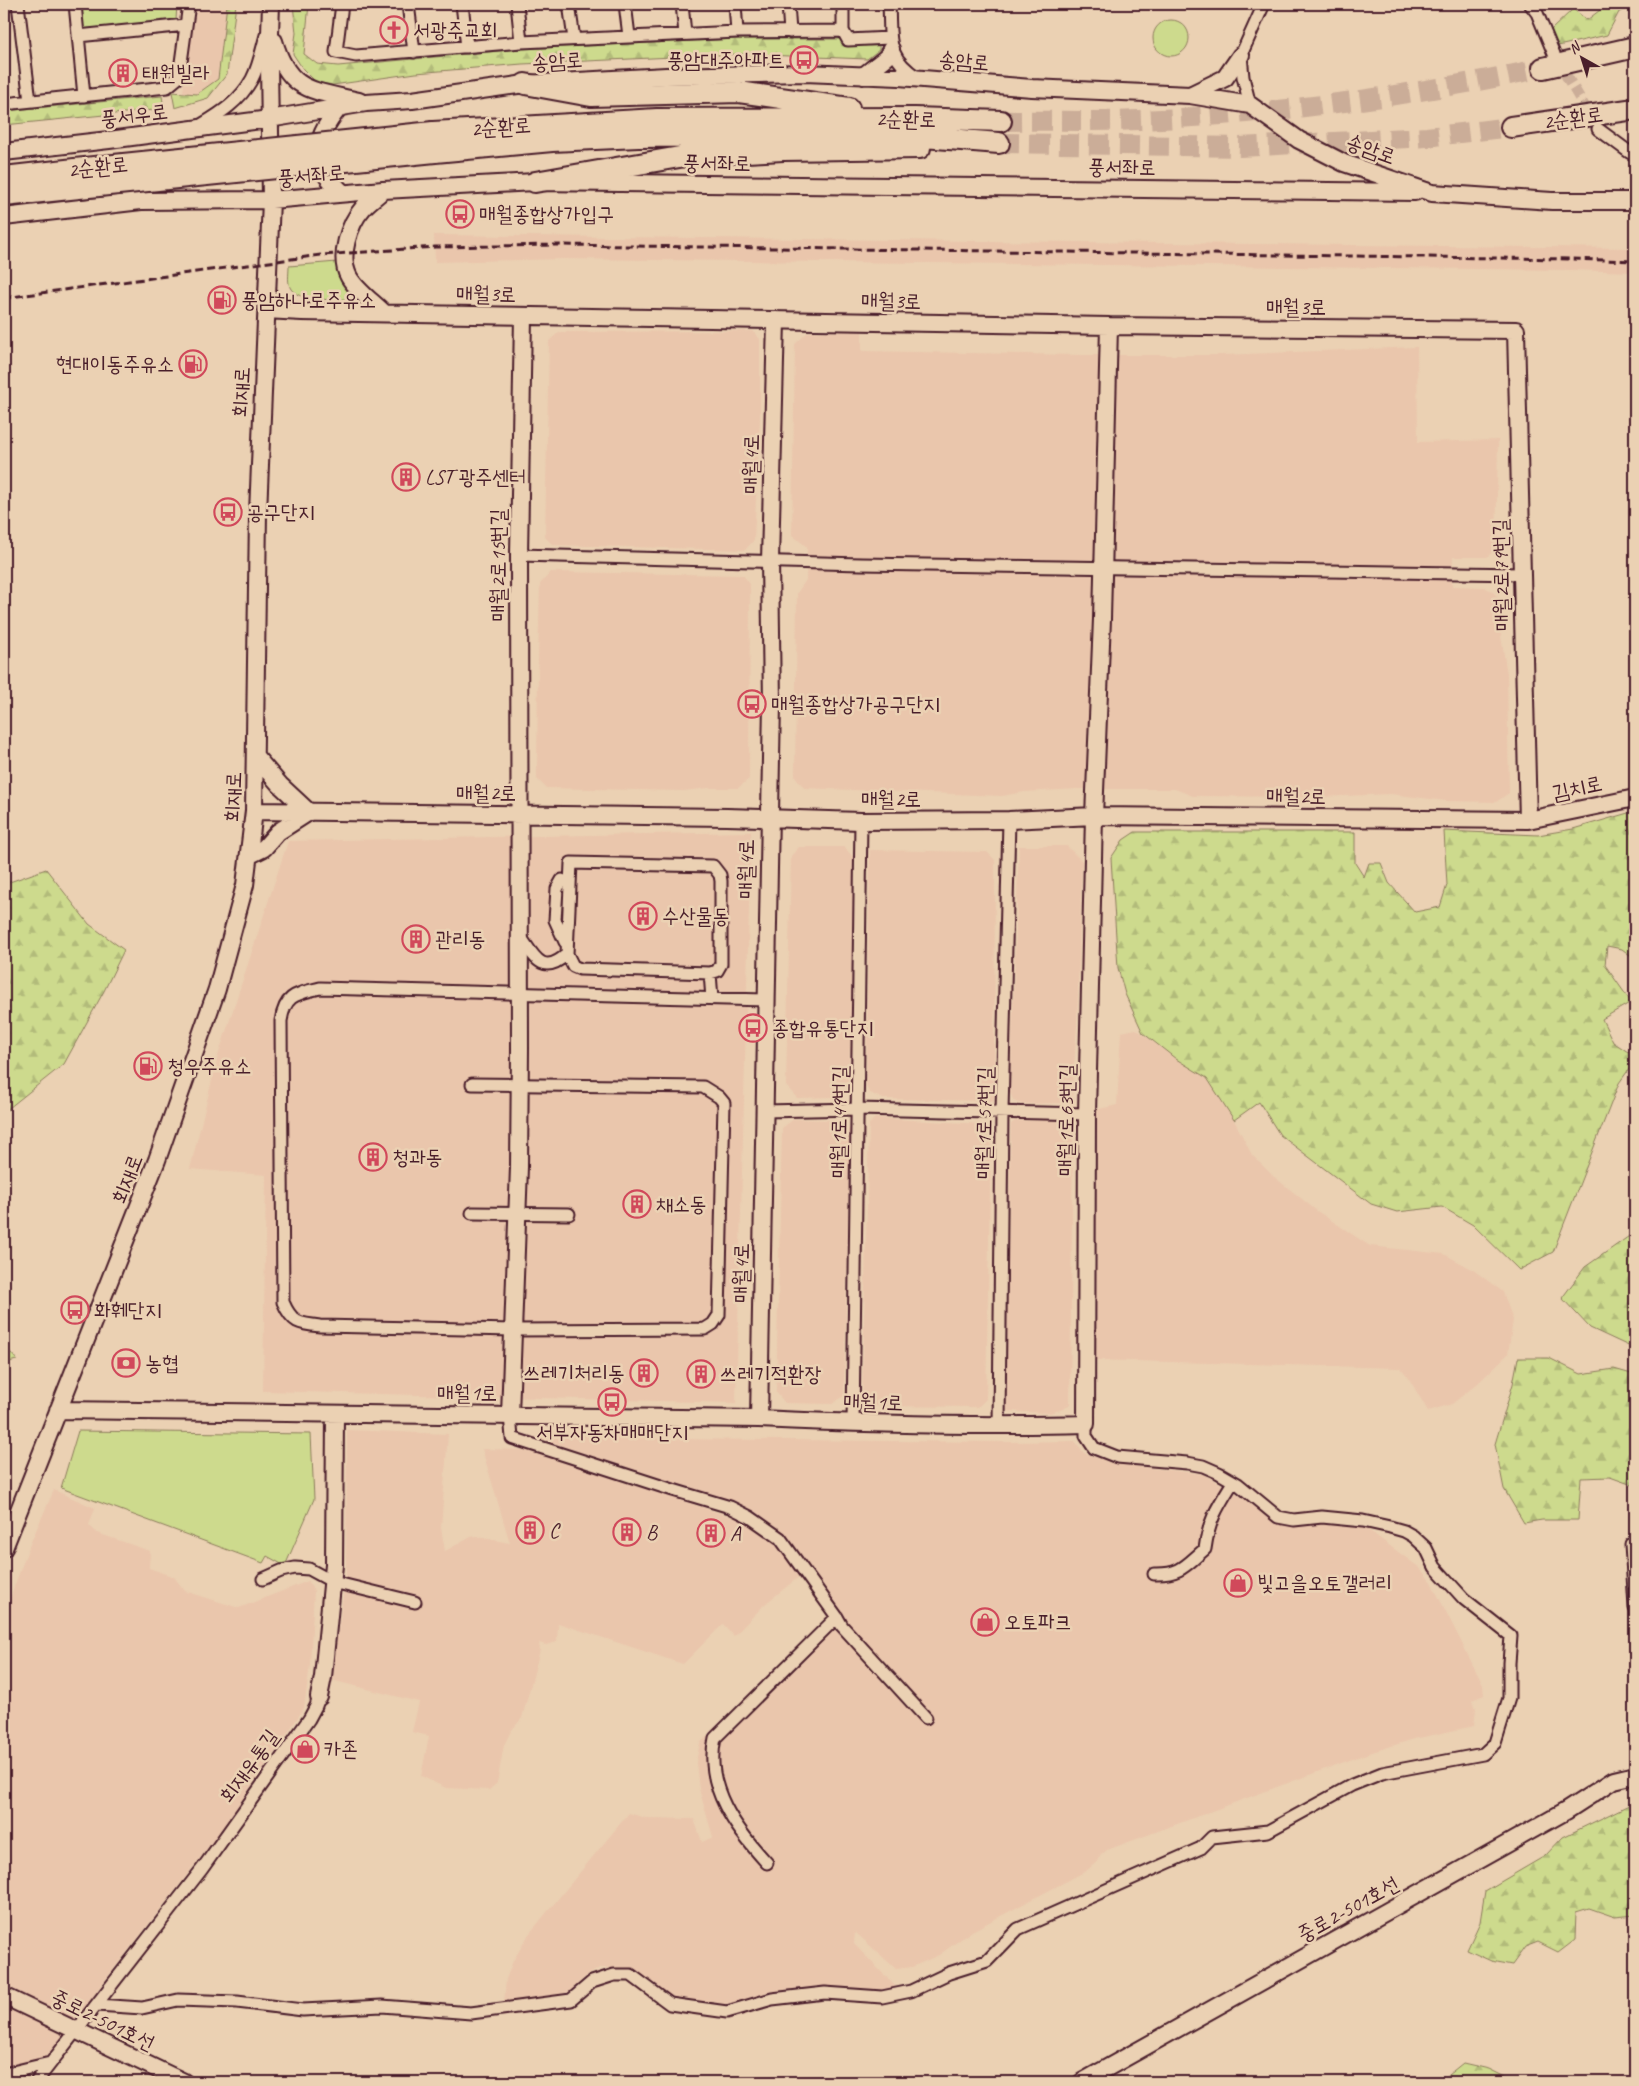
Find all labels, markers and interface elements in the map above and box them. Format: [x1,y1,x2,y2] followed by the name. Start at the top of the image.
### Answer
[379,15,409,45] church icon: 서광주교회
[413,17,498,43] place label: 서광주교회
[1556,32,1606,82] north arrow
[1565,37,1585,58] text: N
[789,45,819,75] bus stop icon: 풍암대주아파트
[531,46,583,76] street label: 송암로
[938,46,990,76] street label: 송암로
[667,47,785,73] place label: 풍암대주아파트
[108,58,138,88] building icon: 태원빌라
[142,60,210,86] place label: 태원빌라
[99,98,169,132] street label: 풍서우로
[1541,101,1605,135] street label: 2순환로
[876,105,936,133] street label: 2순환로
[470,112,532,142] street label: 2순환로
[1343,128,1399,170] street label: 송암로
[683,149,751,177] street label: 풍서좌로
[67,151,129,183] street label: 2순환로
[1088,153,1156,181] street label: 풍서좌로
[276,159,346,191] street label: 풍서좌로
[445,199,475,229] bus stop icon: 매월종합상가입구
[479,201,614,227] place label: 매월종합상가입구
[456,280,516,308] street label: 매월3로
[207,285,237,315] fuel station icon: 풍암하나로주유소
[241,287,376,313] place label: 풍암하나로주유소
[861,287,921,315] street label: 매월3로
[1266,294,1326,320] street label: 매월3로
[178,349,208,379] fuel station icon: 현대이동주유소
[56,351,174,377] place label: 현대이동주유소
[227,366,255,418] street label: 회재로
[737,434,765,494] street label: 매월4로
[391,462,421,492] building icon: LST 광주센터
[425,464,526,490] place label: LST 광주센터
[213,497,243,527] bus stop icon: 공구단지
[247,499,315,525] place label: 공구단지
[485,508,511,621] street label: 매월2로15번길
[1487,518,1515,632] street label: 매월2로79번길
[737,689,767,719] bus stop icon: 매월종합상가공구단지
[771,691,940,717] place label: 매월종합상가공구단지
[1549,770,1605,806] street label: 김치로
[219,771,247,823] street label: 회재로
[456,780,516,806] street label: 매월2로
[1266,782,1326,810] street label: 매월2로
[861,786,921,812] street label: 매월2로
[732,839,760,899] street label: 매월4로
[628,901,658,931] building icon: 수산물동
[662,903,730,929] place label: 수산물동
[401,924,431,954] building icon: 관리동
[435,926,486,952] place label: 관리동
[738,1013,768,1043] bus stop icon: 종합유통단지
[772,1015,873,1041] place label: 종합유통단지
[133,1051,163,1081] fuel station icon: 청우주유소
[167,1053,252,1079] place label: 청우주유소
[1052,1063,1080,1177] street label: 매월1로63번길
[825,1065,853,1179] street label: 매월1로49번길
[970,1066,998,1180] street label: 매월1로57번길
[358,1142,388,1172] building icon: 청과동
[392,1144,443,1170] place label: 청과동
[106,1151,148,1207] street label: 회재로
[622,1189,652,1219] building icon: 채소동
[656,1191,707,1217] place label: 채소동
[727,1243,755,1303] street label: 매월4로
[60,1295,90,1325] bus stop icon: 화훼단지
[94,1297,162,1323] place label: 화훼단지
[111,1348,141,1378] bank icon: 농협
[145,1350,179,1376] place label: 농협
[629,1358,659,1388] building icon: 쓰레기처리동
[686,1359,716,1389] building icon: 쓰레기적환장
[524,1360,625,1386] place label: 쓰레기처리동
[720,1361,821,1387] place label: 쓰레기적환장
[437,1380,497,1406] street label: 매월1로
[597,1387,627,1417] bus stop icon: 서부자동차매매단지
[842,1388,904,1416] street label: 매월1로
[536,1419,688,1445] place label: 서부자동차매매단지
[515,1515,545,1545] building icon: C
[549,1517,561,1543] place label: C
[612,1517,642,1547] building icon: B
[696,1518,726,1548] building icon: A
[646,1519,659,1545] place label: B
[730,1520,742,1546] place label: A
[1223,1568,1253,1598] shop icon: 빛고을오토갤러리
[1257,1570,1392,1596] place label: 빛고을오토갤러리
[970,1607,1000,1637] shop icon: 오토파크
[1004,1609,1072,1635] place label: 오토파크
[214,1724,284,1808] street label: 회재유통길
[290,1734,320,1764] shop icon: 카존
[324,1736,358,1762] place label: 카존
[1293,1870,1403,1948] street label: 중로2-501호선
[47,1984,159,2056] street label: 중로2-501호선

